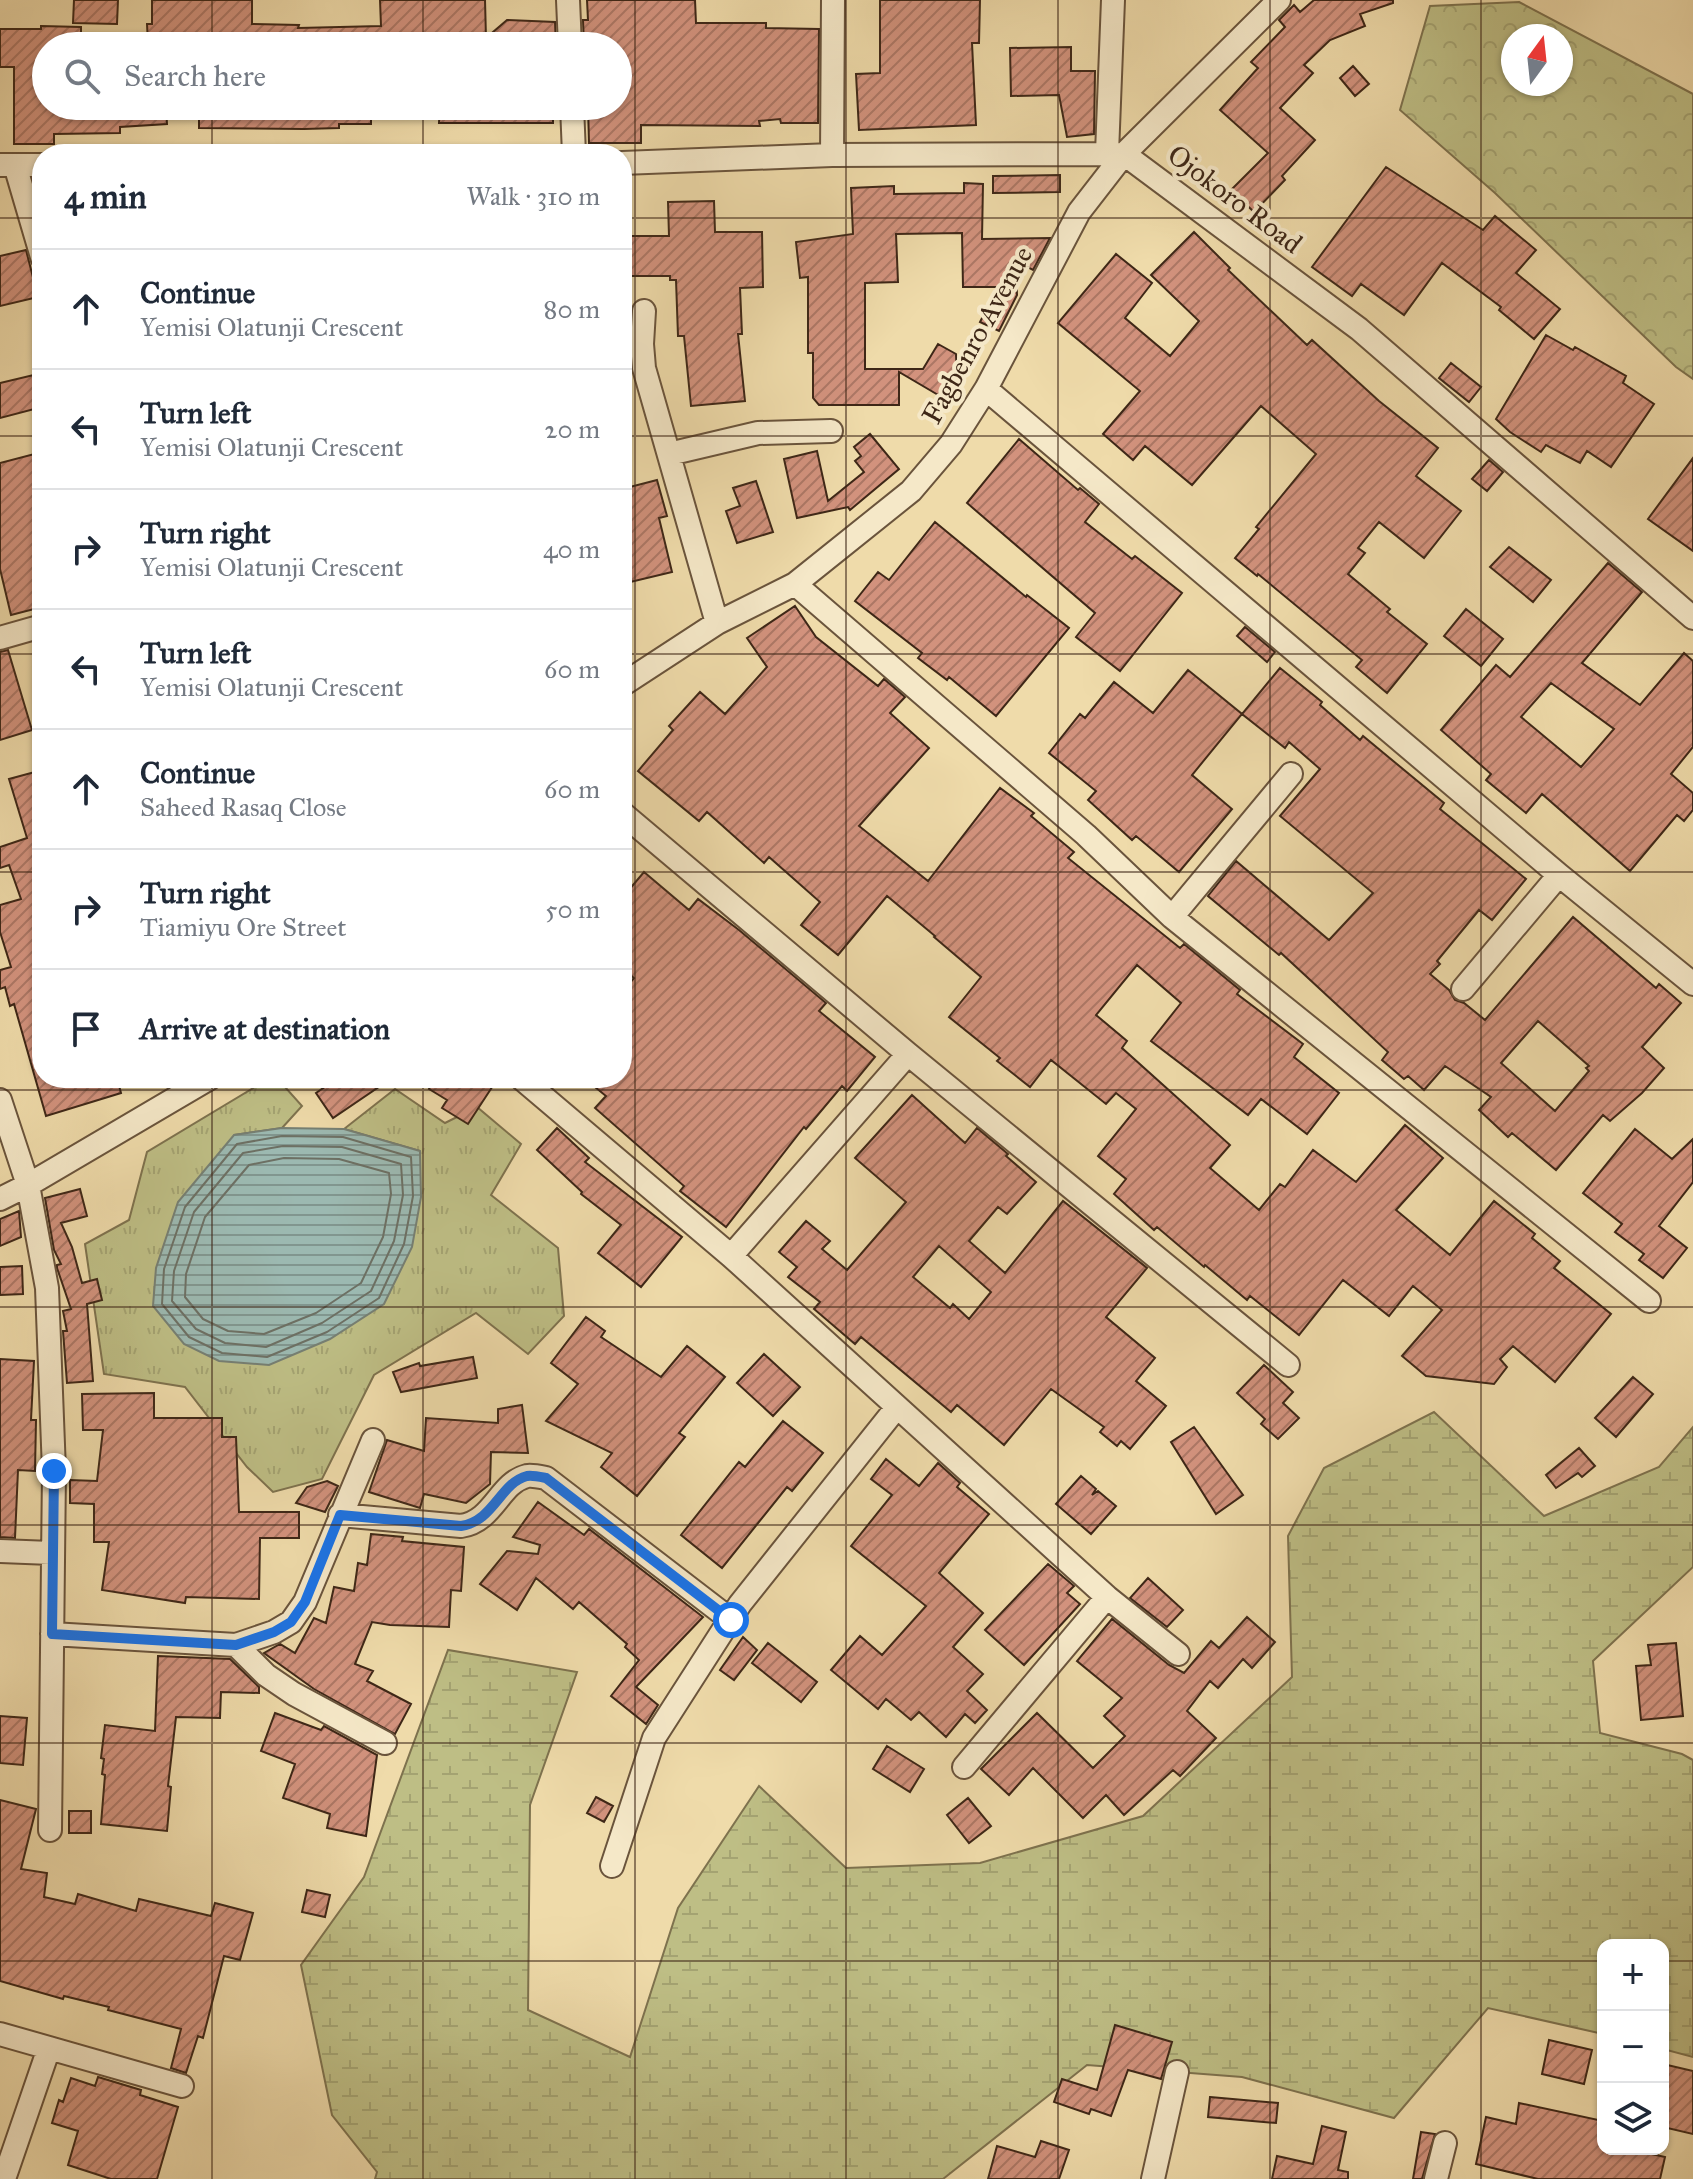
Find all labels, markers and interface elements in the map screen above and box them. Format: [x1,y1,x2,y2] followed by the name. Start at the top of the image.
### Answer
[1501,24,1573,96] north arrow
[32,32,632,120] search box
[60,54,104,98] icon: search
[124,58,266,94] text: Search here
[1161,137,1309,261] street label: Ojokoro Road
[64,176,147,217] text: 4 min
[466,180,600,212] text: Walk · 310 m
[914,240,1040,430] street label: Fagbenro Avenue
[140,275,255,311] text: Continue
[64,287,108,331] icon: ahead
[544,293,600,325] text: 80 m
[140,311,403,343] text: Yemisi Olatunji Crescent
[140,395,251,431] text: Turn left
[64,407,108,451] icon: left
[545,413,600,445] text: 20 m
[140,431,403,463] text: Yemisi Olatunji Crescent
[140,515,271,551] text: Turn right
[64,527,108,571] icon: right
[543,533,600,565] text: 40 m
[140,551,403,583] text: Yemisi Olatunji Crescent
[140,635,251,671] text: Turn left
[64,647,108,691] icon: left
[544,653,600,685] text: 60 m
[140,671,403,703] text: Yemisi Olatunji Crescent
[140,755,255,791] text: Continue
[64,767,108,811] icon: ahead
[544,773,600,805] text: 60 m
[140,791,347,823] text: Saheed Rasaq Close
[140,875,271,911] text: Turn right
[64,887,108,931] icon: right
[545,893,600,925] text: 50 m
[140,911,347,943] text: Tiamiyu Ore Street
[64,1007,108,1051] icon: arrive
[140,1011,390,1047] text: Arrive at destination
[36,1453,72,1489] route end
[713,1602,749,1638] route start
[1597,1939,1669,2155] map controls
[1597,1939,1669,2011] button: +
[1597,2011,1669,2083] button: −
[1597,2083,1669,2155] button: layers

